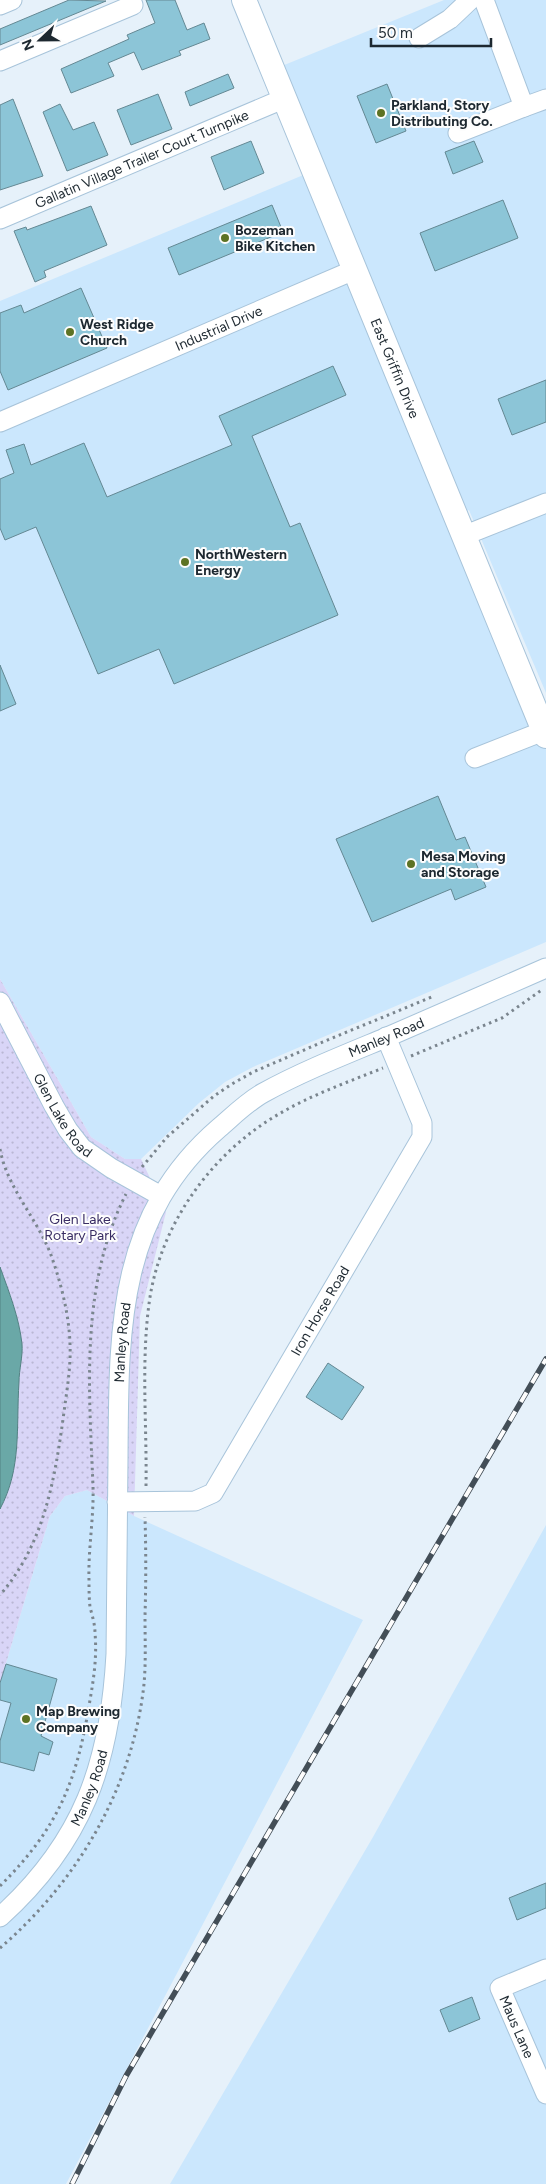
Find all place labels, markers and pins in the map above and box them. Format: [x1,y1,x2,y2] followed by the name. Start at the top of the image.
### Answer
[391,97,493,130] place label: Parkland, Story Distributing Co.
[375,107,387,119] marker: Parkland, Story Distributing Co.
[235,222,315,255] place label: Bozeman Bike Kitchen
[219,232,231,244] marker: Bozeman Bike Kitchen
[80,316,154,349] place label: West Ridge Church
[64,326,76,338] marker: West Ridge Church
[195,546,287,579] place label: NorthWestern Energy
[179,556,191,568] marker: NorthWestern Energy
[421,848,506,881] place label: Mesa Moving and Storage
[405,858,417,870] marker: Mesa Moving and Storage
[36,1703,120,1736] place label: Map Brewing Company
[20,1713,32,1725] marker: Map Brewing Company

